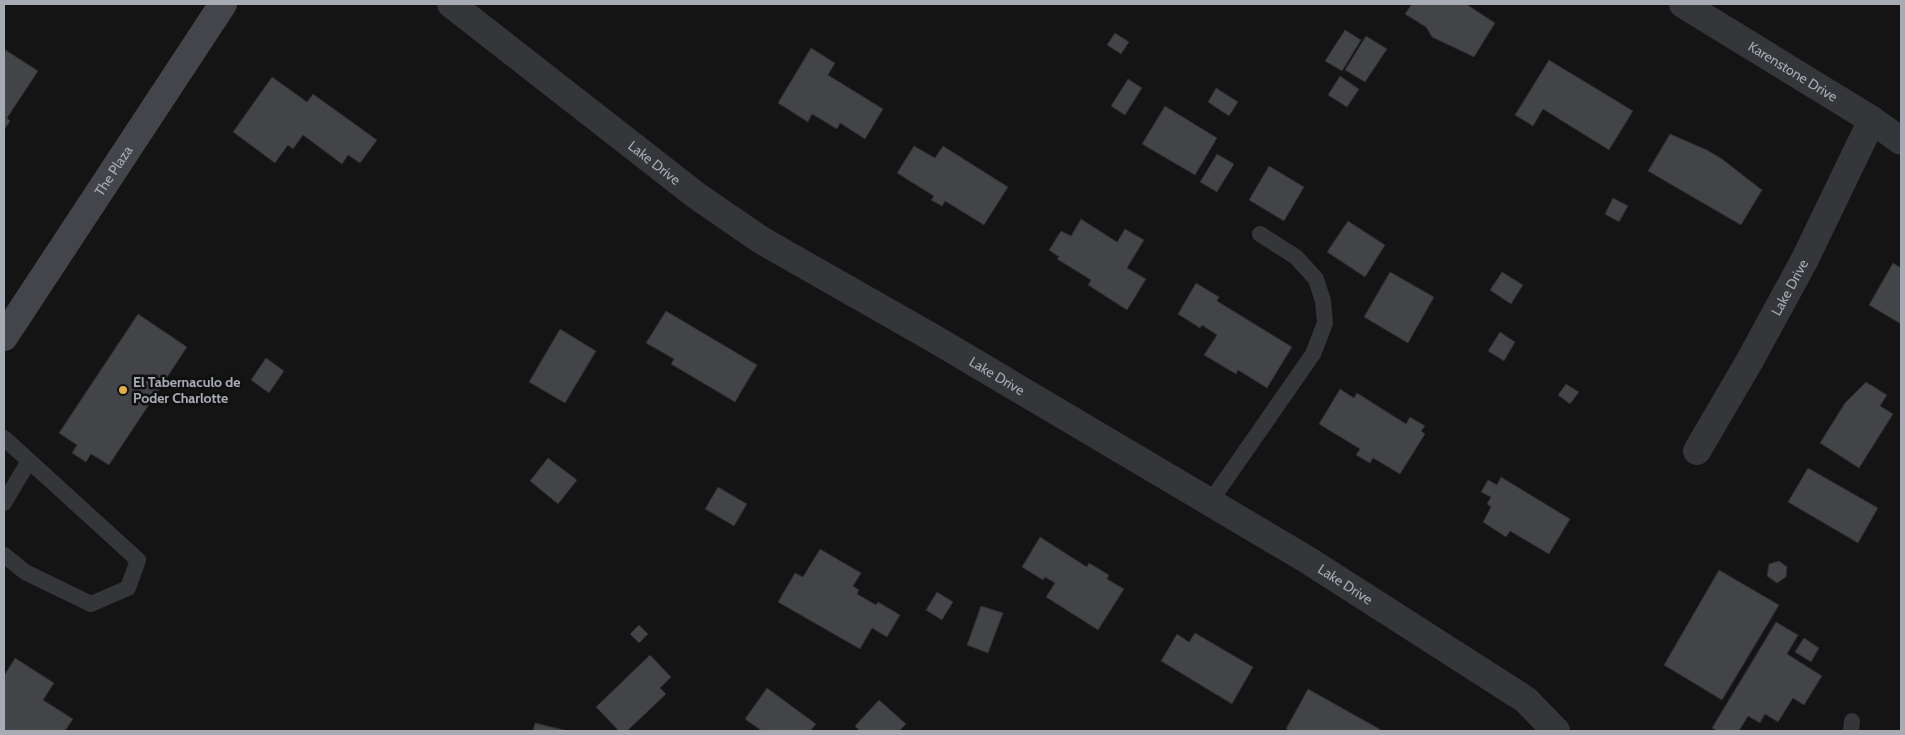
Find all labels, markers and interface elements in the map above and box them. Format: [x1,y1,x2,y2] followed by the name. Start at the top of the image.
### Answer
[1745,37,1841,106] street label: Karenstone Drive
[625,137,684,189] street label: Lake Drive
[90,142,137,199] street label: The Plaza
[1767,256,1812,319] street label: Lake Drive
[966,352,1028,399] street label: Lake Drive
[133,373,240,407] place label: El Tabernaculo de Poder Charlotte
[117,384,129,396] marker: El Tabernaculo de Poder Charlotte
[1315,560,1376,608] street label: Lake Drive

